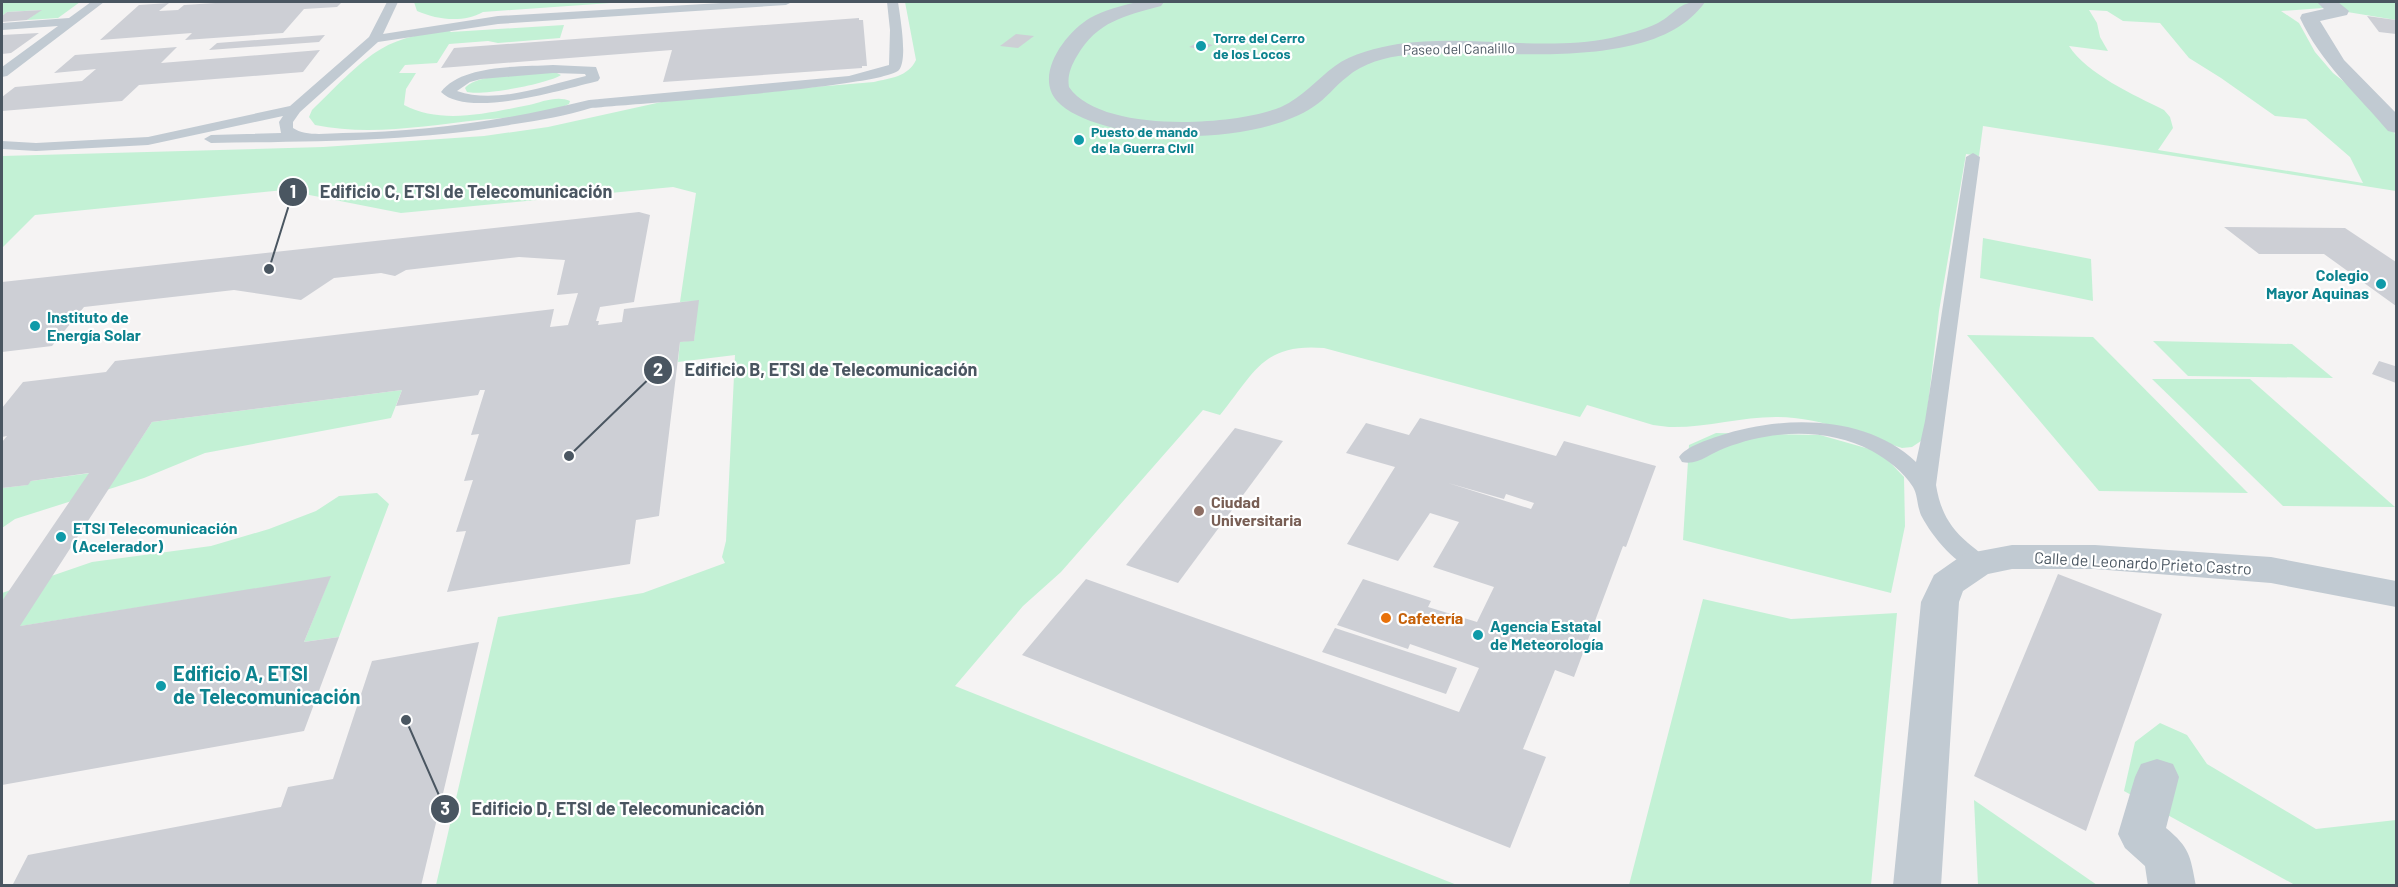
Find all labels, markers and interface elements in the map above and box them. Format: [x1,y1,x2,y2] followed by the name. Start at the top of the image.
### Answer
[1213,29,1305,62] place label: Torre del Cerro de los Locos
[1194,39,1208,53] marker: Torre del Cerro de los Locos
[1403,39,1515,58] street label: Paseo del Canalillo
[1091,123,1198,156] place label: Puesto de mando de la Guerra Civil
[1072,133,1086,147] marker: Puesto de mando de la Guerra Civil
[278,174,625,210] callout: Edificio C, ETSI de Telecomunicación
[290,180,296,202] text: 1
[320,180,612,202] text: Edificio C, ETSI de Telecomunicación
[2266,265,2369,302] place label: Colegio Mayor Aquinas
[2374,277,2388,291] marker: Colegio Mayor Aquinas
[47,307,141,344] place label: Instituto de Energía Solar
[28,319,42,333] marker: Instituto de Energía Solar
[643,352,990,388] callout: Edificio B, ETSI de Telecomunicación
[653,358,663,380] text: 2
[685,358,977,380] text: Edificio B, ETSI de Telecomunicación
[1211,492,1302,529] place label: Ciudad Universitaria
[1192,504,1206,518] marker: Ciudad Universitaria
[72,518,238,555] place label: ETSI Telecomunicación (Acelerador)
[54,530,68,544] marker: ETSI Telecomunicación (Acelerador)
[2034,547,2252,578] street label: Calle de Leonardo Prieto Castro
[1398,608,1463,627] place label: Cafetería
[1379,611,1393,625] marker: Cafetería
[1490,616,1603,653] place label: Agencia Estatal de Meteorología
[1471,628,1485,642] marker: Agencia Estatal de Meteorología
[173,661,360,708] place label: Edificio A, ETSI de Telecomunicación
[154,679,168,693] marker: Edificio A, ETSI de Telecomunicación
[430,791,777,827] callout: Edificio D, ETSI de Telecomunicación
[440,797,450,819] text: 3
[472,797,764,819] text: Edificio D, ETSI de Telecomunicación

